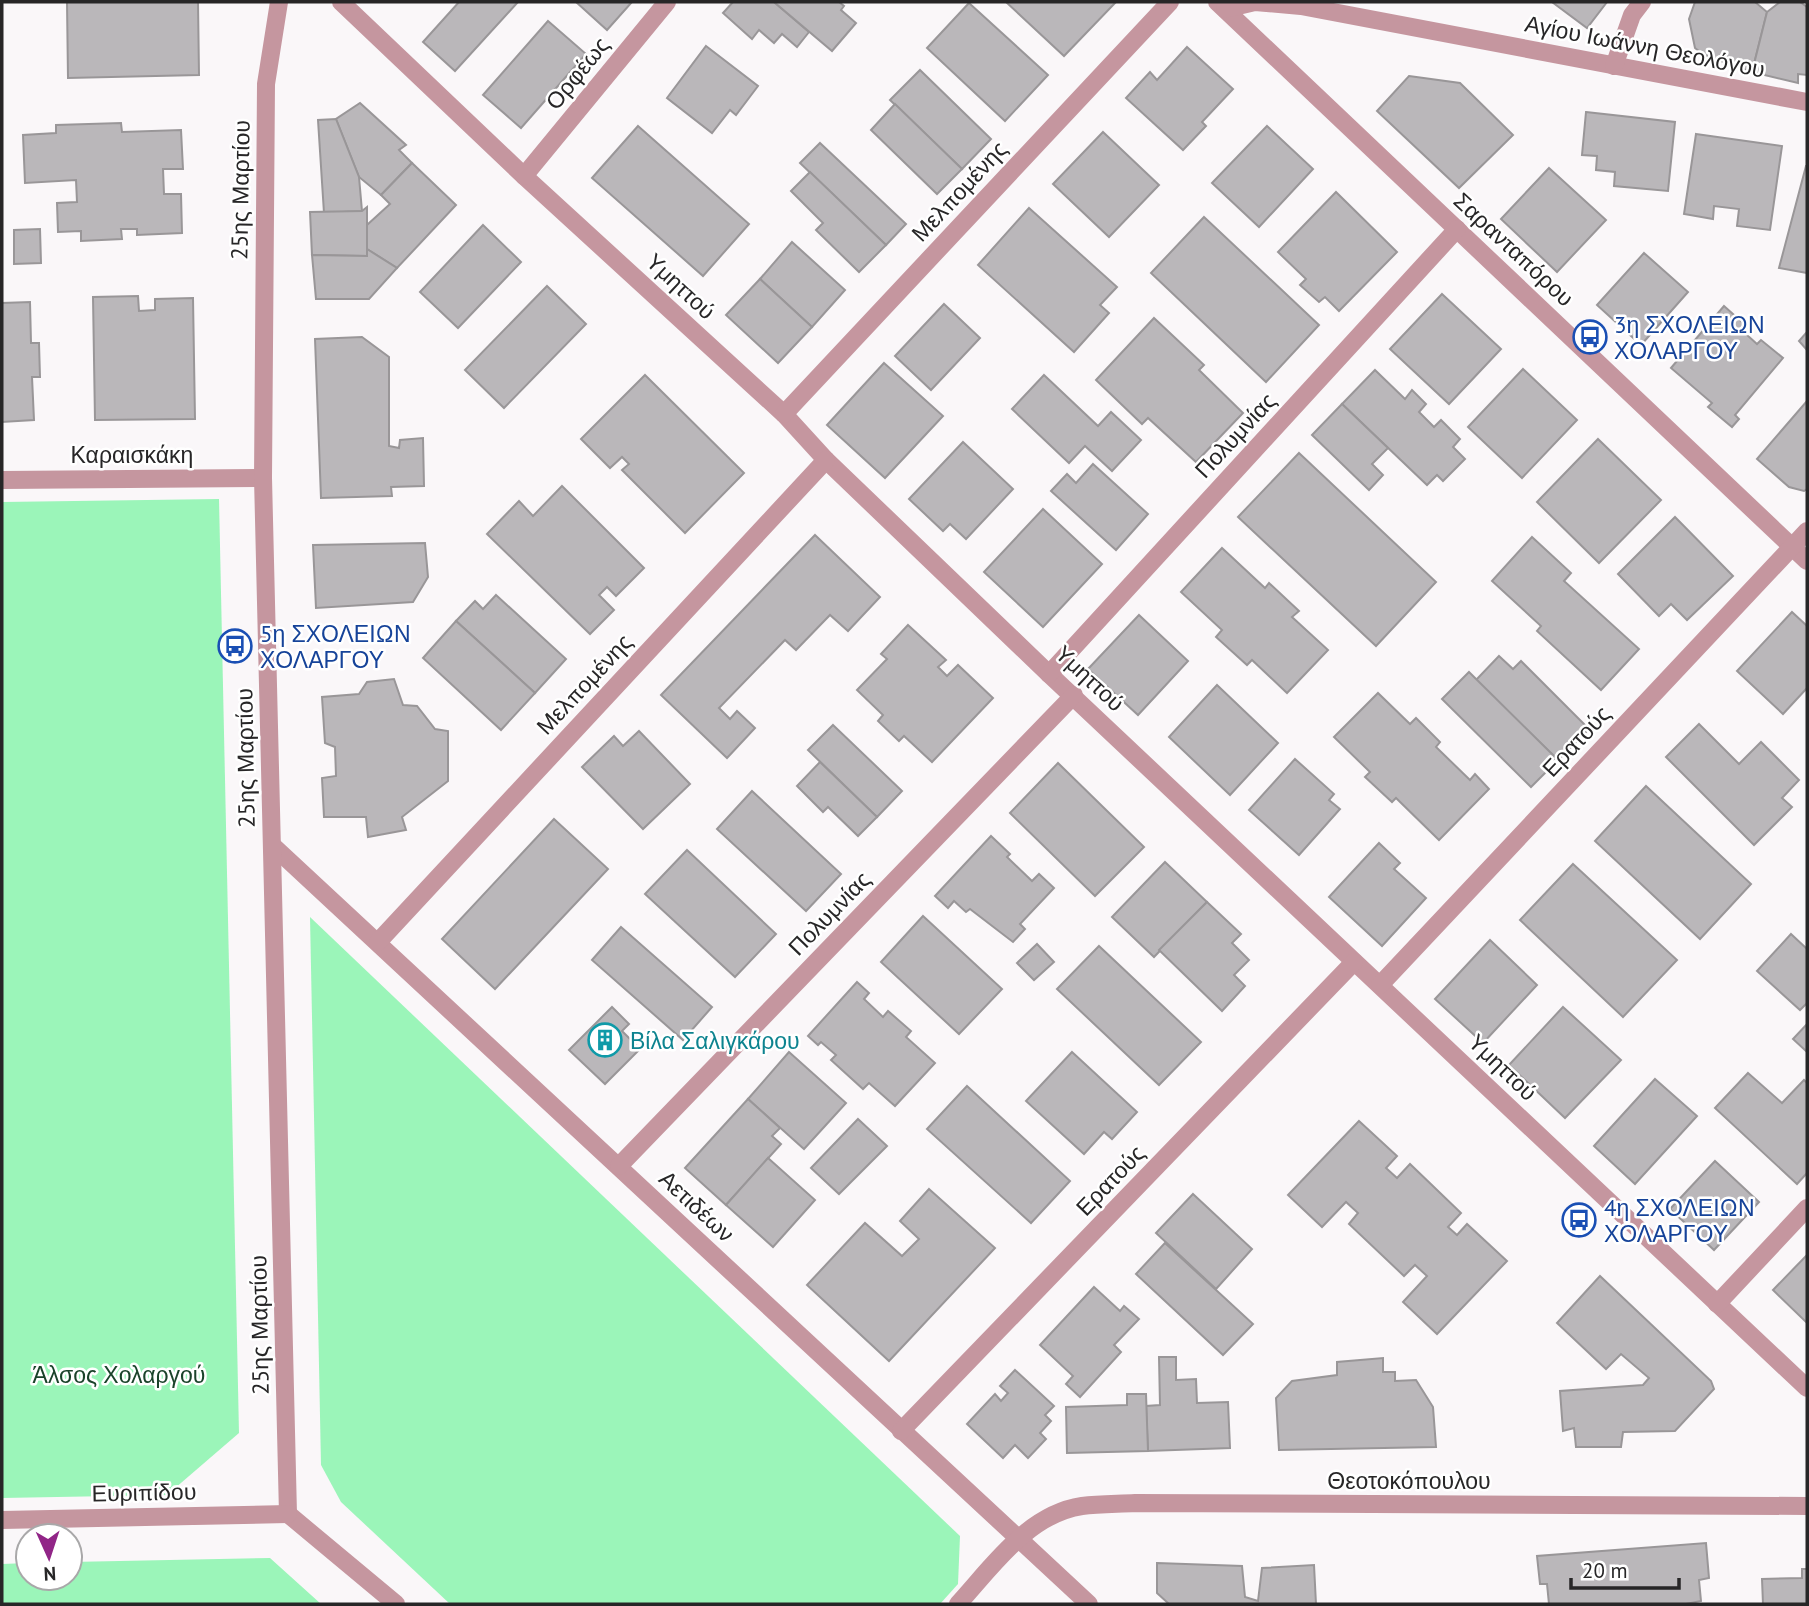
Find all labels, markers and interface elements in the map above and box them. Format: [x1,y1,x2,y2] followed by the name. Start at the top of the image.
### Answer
[1523,8,1767,84] street label: Αγίου Ιωάννη Θεολόγου
[539,31,615,115] street label: Ορφέως
[224,120,256,260] street label: 25ης Μαρτίου
[905,135,1013,247] street label: Μελπομένης
[1448,186,1580,312] street label: Σαρανταπόρου
[640,247,722,325] street label: Υμηττού
[1614,310,1765,365] place label: 3η ΣΧΟΛΕΙΩΝ ΧΟΛΑΡΓΟΥ
[1571,318,1609,356] bus stop icon: 3η ΣΧΟΛΕΙΩΝ ΧΟΛΑΡΓΟΥ
[1188,386,1282,484] street label: Πολυμνίας
[71,440,193,469] street label: Καραισκάκη
[260,619,411,674] place label: 5η ΣΧΟΛΕΙΩΝ ΧΟΛΑΡΓΟΥ
[216,627,254,665] bus stop icon: 5η ΣΧΟΛΕΙΩΝ ΧΟΛΑΡΓΟΥ
[530,628,638,740] street label: Μελπομένης
[1049,639,1131,717] street label: Υμηττού
[229,688,261,828] street label: 25ης Μαρτίου
[1536,699,1616,783] street label: Ερατούς
[782,865,876,961] street label: Πολυμνίας
[586,1021,624,1059] building icon: Βίλα Σαλιγκάρου
[630,1026,800,1055] place label: Βίλα Σαλιγκάρου
[1463,1027,1543,1107] street label: Υμηττού
[1069,1139,1151,1221] street label: Ερατούς
[653,1164,741,1248] street label: Αετιδέων
[1604,1193,1755,1248] place label: 4η ΣΧΟΛΕΙΩΝ ΧΟΛΑΡΓΟΥ
[1560,1201,1598,1239] bus stop icon: 4η ΣΧΟΛΕΙΩΝ ΧΟΛΑΡΓΟΥ
[243,1255,275,1395] street label: 25ης Μαρτίου
[33,1360,205,1389] park label: Άλσος Χολαργού
[1327,1466,1491,1495] street label: Θεοτοκόπουλου
[91,1477,197,1507] street label: Ευριπίδου
[14,1522,84,1592] north arrow
[1571,1546,1680,1590] scale bar
[1582,1557,1628,1584] text: 20 m
[43,1562,57,1586] text: N

